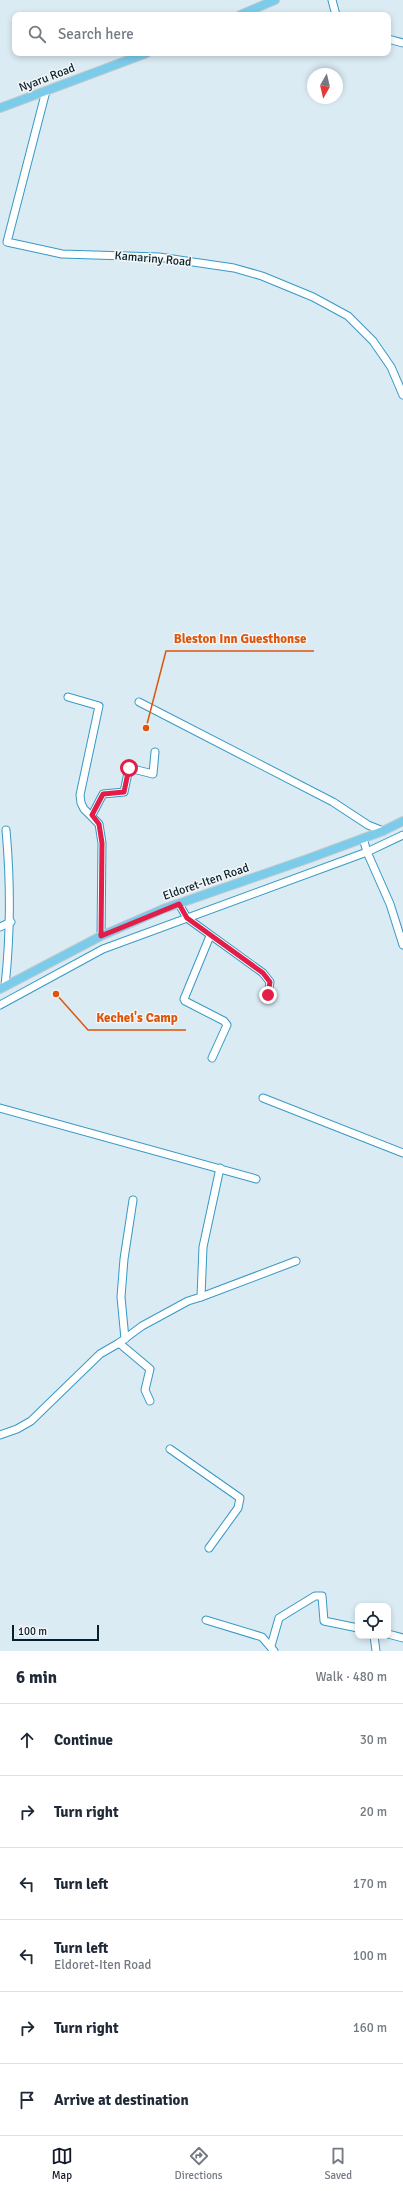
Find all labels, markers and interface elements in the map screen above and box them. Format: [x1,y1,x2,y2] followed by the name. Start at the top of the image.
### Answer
[12,12,391,56] search box
[26,23,48,45] icon: search
[58,25,134,43] text: Search here
[17,60,77,96] street label: Nyaru Road
[307,68,343,104] north arrow
[114,248,192,270] street label: Kamariny Road
[166,626,314,651] callout: Bleston Inn Guesthonse
[174,631,307,647] text: Bleston Inn Guesthonse
[120,759,138,777] route start
[161,860,251,904] street label: Eldoret-Iten Road
[259,986,277,1004] route end
[88,1005,186,1030] callout: Kechei's Camp
[96,1010,178,1026] text: Kechei's Camp
[355,1603,391,1639] map controls
[355,1603,391,1639] button: locate
[12,1623,99,1642] scale bar
[18,1625,47,1638] text: 100 m
[16,1667,57,1688] text: 6 min
[316,1669,387,1685] text: Walk · 480 m
[16,1729,38,1751] icon: ahead
[54,1731,113,1749] text: Continue
[360,1732,387,1748] text: 30 m
[16,1801,38,1823] icon: right
[54,1803,119,1821] text: Turn right
[360,1804,387,1820] text: 20 m
[16,1873,38,1895] icon: left
[54,1875,108,1893] text: Turn left
[353,1876,387,1892] text: 170 m
[54,1939,108,1957] text: Turn left
[16,1945,38,1967] icon: left
[353,1948,387,1964] text: 100 m
[54,1957,151,1973] text: Eldoret-Iten Road
[16,2017,38,2039] icon: right
[54,2019,119,2037] text: Turn right
[353,2020,387,2036] text: 160 m
[16,2089,38,2111] icon: arrive
[54,2091,189,2109] text: Arrive at destination
[51,2145,73,2182] tab: Map
[175,2145,223,2182] tab: Directions
[324,2145,352,2182] tab: Saved

